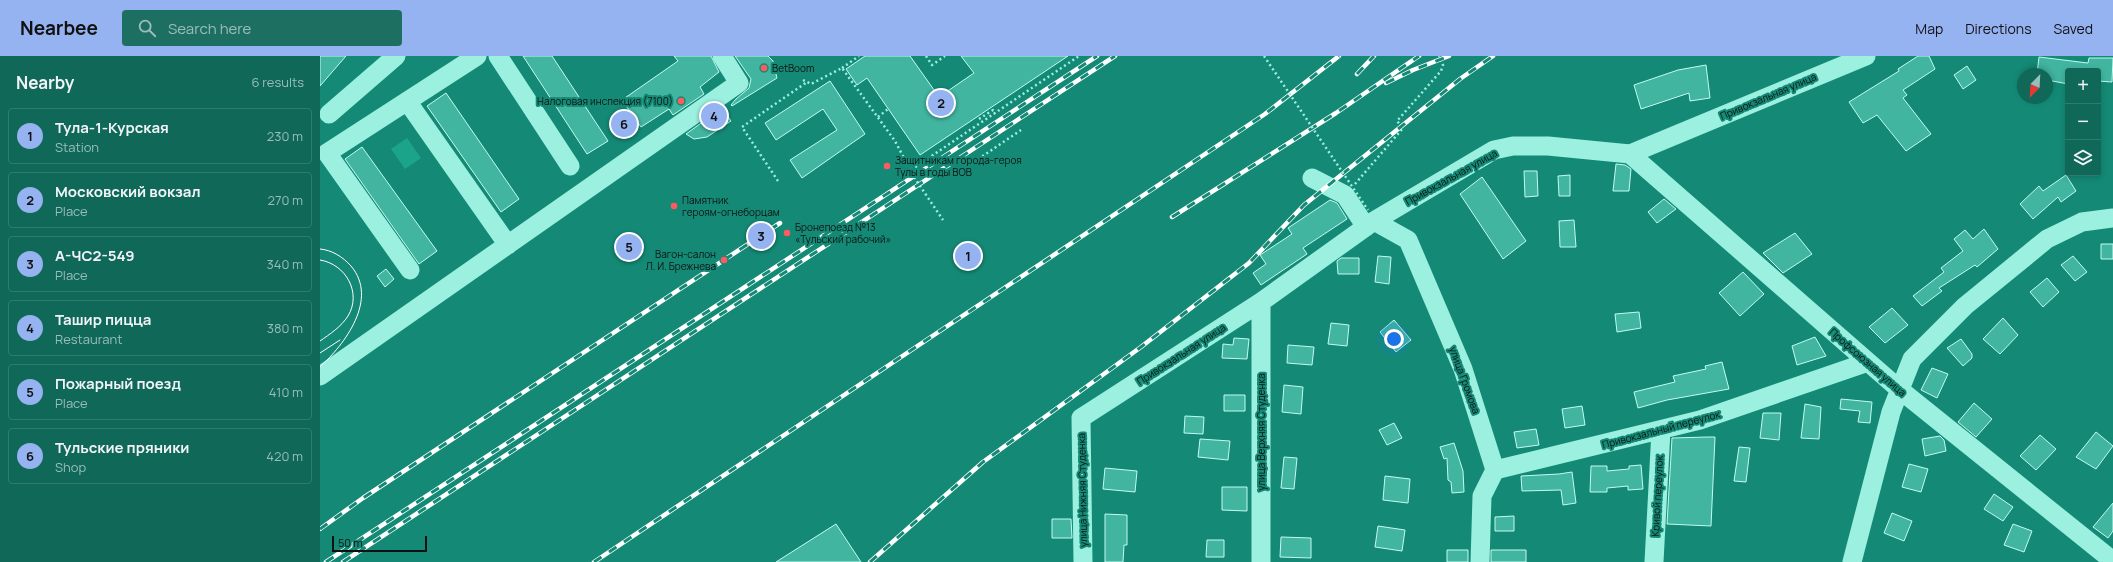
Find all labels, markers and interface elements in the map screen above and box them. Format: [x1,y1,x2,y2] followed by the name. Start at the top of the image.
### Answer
[122,10,402,46] search box
[20,15,98,41] text: Nearbee
[136,17,158,39] icon: search
[168,18,251,39] text: Search here
[1915,19,1943,38] text: Map
[1965,19,2032,38] text: Directions
[2054,19,2093,38] text: Saved
[772,61,814,75] place label: BetBoom
[759,63,769,73] marker: BetBoom
[2017,68,2053,104] north arrow
[2065,68,2101,176] map controls
[2065,68,2101,104] button: +
[1718,69,1818,123] street label: Привокзальная улица
[16,71,74,94] text: Nearby
[252,73,304,91] text: 6 results
[928,88,954,118] pin: 2
[537,94,673,108] place label: Налоговая инспекция (7100)
[676,96,686,106] marker: Налоговая инспекция (7100)
[701,101,727,131] pin: 4
[2065,104,2101,140] button: −
[611,109,637,139] pin: 6
[55,117,169,138] text: Тула-1-Курская
[27,127,33,145] text: 1
[267,127,303,145] text: 230 m
[55,138,99,156] text: Station
[2065,140,2101,176] button: layers
[1402,146,1500,208] street label: Привокзальная улица
[895,153,1022,179] place label: Защитникам города-героя Тулы в годы ВОВ
[882,161,892,171] marker: Защитникам города-героя Тулы в годы ВОВ
[55,181,201,202] text: Московский вокзал
[26,191,34,209] text: 2
[268,191,303,209] text: 270 m
[682,193,780,219] place label: Памятник героям-огнеборцам
[669,201,679,211] marker: Памятник героям-огнеборцам
[55,202,88,220] text: Place
[795,220,891,246] place label: Бронепоезд №13 «Тульский рабочий»
[748,221,774,251] pin: 3
[782,228,792,238] marker: Бронепоезд №13 «Тульский рабочий»
[616,232,642,262] pin: 5
[955,241,981,271] pin: 1
[55,245,135,266] text: А-ЧС2-549
[646,247,716,273] place label: Вагон-салон Л. И. Брежнева
[26,255,34,273] text: 3
[267,255,303,273] text: 340 m
[719,255,729,265] marker: Вагон-салон Л. И. Брежнева
[55,266,88,284] text: Place
[55,309,151,330] text: Ташир пицца
[26,319,34,337] text: 4
[267,319,303,337] text: 380 m
[1134,320,1228,388] street label: Привокзальная улица
[1827,325,1909,399] street label: Профсоюзная улица
[1384,329,1404,349] your location
[55,330,122,348] text: Restaurant
[1446,344,1484,416] street label: улица Громова
[55,373,181,394] text: Пожарный поезд
[1254,373,1268,491] street label: улица Верхняя Cтуденка
[26,383,34,401] text: 5
[269,383,303,401] text: 410 m
[55,394,88,412] text: Place
[1600,406,1723,451] street label: Привокзальный переулок
[1074,433,1090,547] street label: улица Нижняя Cтуденкa
[55,437,189,458] text: Тульские пряники
[26,447,34,465] text: 6
[266,447,303,465] text: 420 m
[1648,454,1666,537] street label: Кривой переулок
[55,458,86,476] text: Shop
[332,534,427,553] scale bar
[338,535,363,550] text: 50 m

